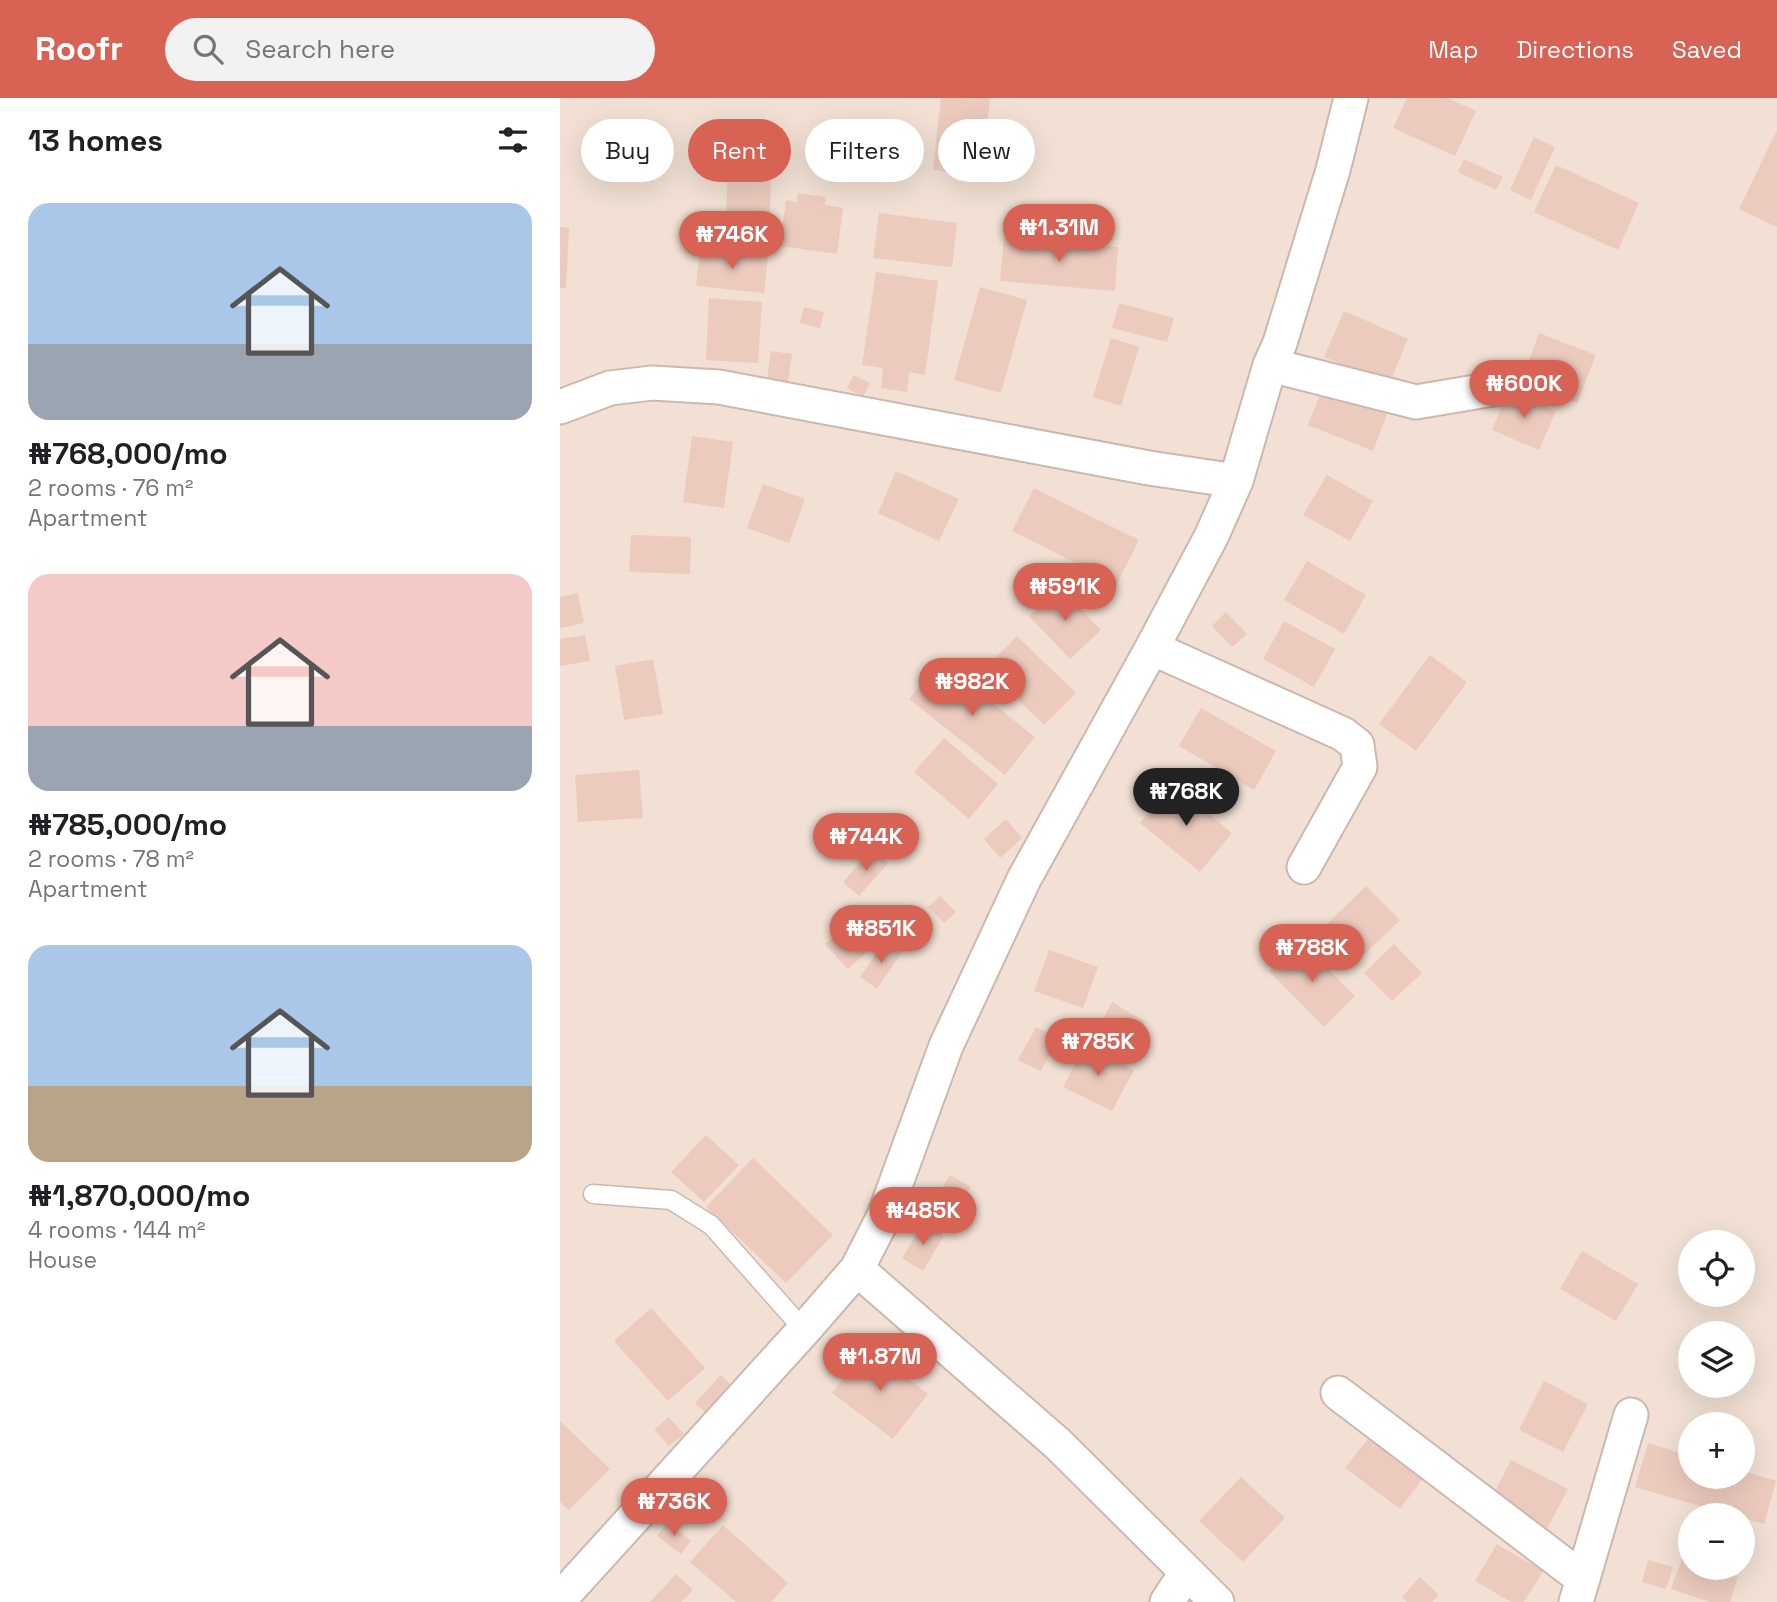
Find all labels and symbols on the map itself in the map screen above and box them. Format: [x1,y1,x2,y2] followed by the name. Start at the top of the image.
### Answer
[1002,204,1116,264] pin: ₦1.31M
[683,212,781,271] pin: ₦746K
[1475,360,1573,420] pin: ₦600K
[1016,564,1114,623] pin: ₦591K
[923,658,1021,718] pin: ₦982K
[1137,768,1235,828] pin: ₦768K
[817,814,915,873] pin: ₦744K
[832,906,930,965] pin: ₦851K
[1263,924,1361,984] pin: ₦788K
[1049,1018,1147,1078] pin: ₦785K
[874,1188,972,1247] pin: ₦485K
[823,1334,937,1393] pin: ₦1.87M
[625,1478,723,1538] pin: ₦736K

